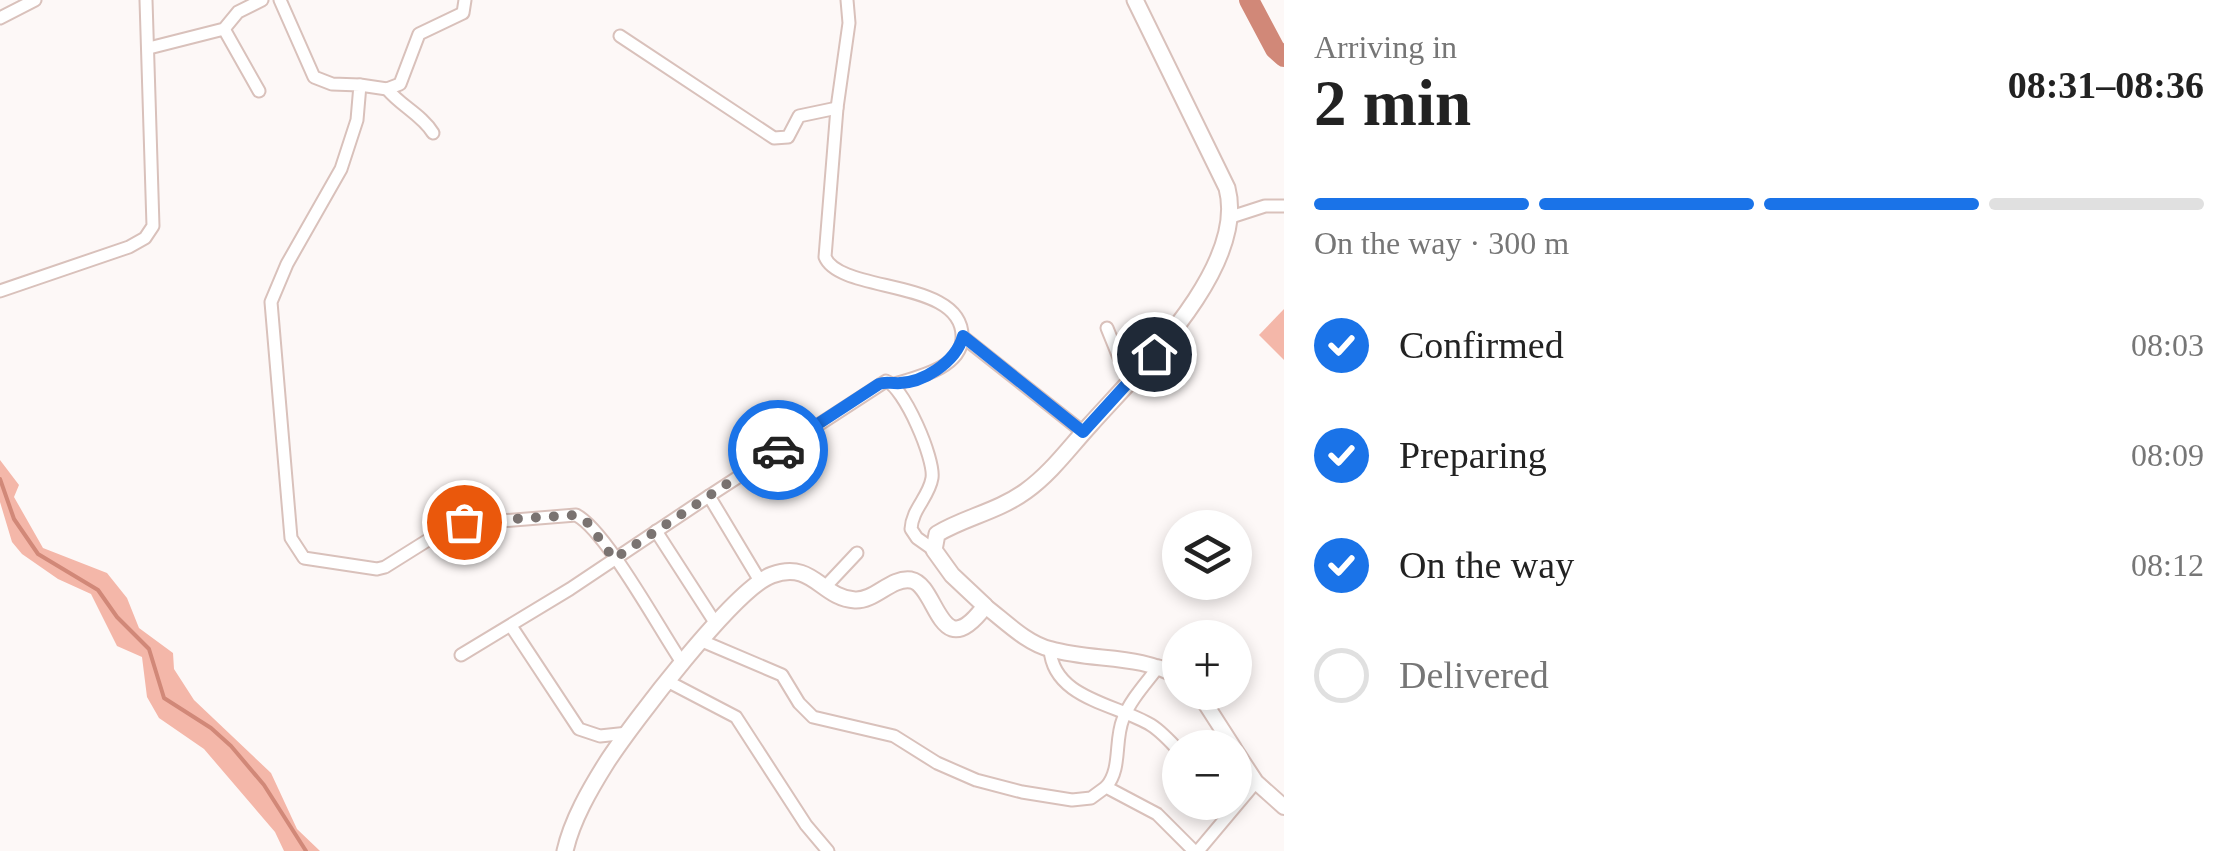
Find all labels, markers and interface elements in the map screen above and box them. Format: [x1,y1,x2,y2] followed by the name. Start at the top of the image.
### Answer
[1314,29,1457,65] text: Arriving in
[2008,64,2204,106] text: 08:31–08:36
[1314,67,1471,139] text: 2 min
[1314,225,1569,261] text: On the way · 300 m
[1112,312,1197,397] pin
[1314,318,1369,373] icon: check
[1399,324,1564,366] text: Confirmed
[1127,327,1182,382] icon: home
[2131,327,2204,363] text: 08:03
[728,400,828,500] courier
[751,423,806,478] icon: car
[1314,428,1369,483] icon: check
[1399,434,1547,476] text: Preparing
[2131,437,2204,473] text: 08:09
[422,480,507,565] pin
[437,495,492,550] icon: bag
[1162,510,1252,820] map controls
[1162,510,1252,600] button: layers
[1314,538,1369,593] icon: check
[1399,544,1574,586] text: On the way
[2131,547,2204,583] text: 08:12
[1162,620,1252,710] button: +
[1399,654,1549,696] text: Delivered
[1162,730,1252,820] button: −

